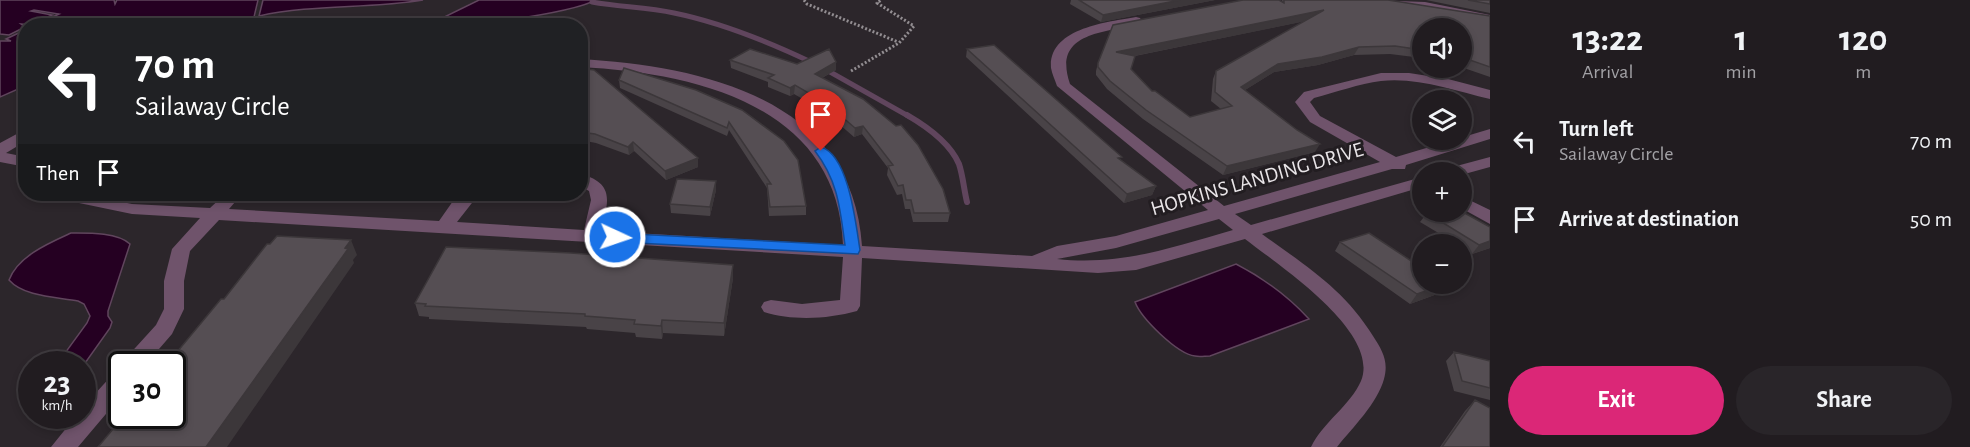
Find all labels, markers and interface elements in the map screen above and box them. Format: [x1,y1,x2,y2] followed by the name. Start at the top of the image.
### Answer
[1412,18,1472,294] map controls
[1412,18,1472,78] button: sound
[1572,21,1643,57] text: 13:22
[1734,21,1747,57] text: 1
[1839,21,1888,57] text: 120
[36,42,114,120] icon: left
[135,44,215,86] text: 70 m
[1582,62,1633,82] text: Arrival
[1725,62,1757,82] text: min
[1855,62,1871,82] text: m
[795,89,846,151] pin
[1412,90,1472,150] button: layers
[135,93,290,120] text: Sailaway Circle
[804,98,837,131] icon: arrive
[1559,118,1633,140] text: Turn left
[1508,125,1541,158] icon: left
[1910,130,1952,152] text: 70 m
[1148,139,1366,219] street label: HOPKINS LANDING DRIVE
[1559,144,1674,164] text: Sailaway Circle
[92,156,125,189] icon: arrive
[36,162,80,184] text: Then
[1412,162,1472,222] button: +
[1508,203,1541,236] icon: arrive
[583,205,647,269] position arrow
[1559,208,1739,230] text: Arrive at destination
[1910,208,1952,230] text: 50 m
[1412,234,1472,294] button: −
[108,351,186,429] speed limit sign: 30
[1508,366,1724,435] button: Exit
[1736,366,1952,435] button: Share
[43,368,71,398] text: 23
[42,398,72,413] text: km/h

